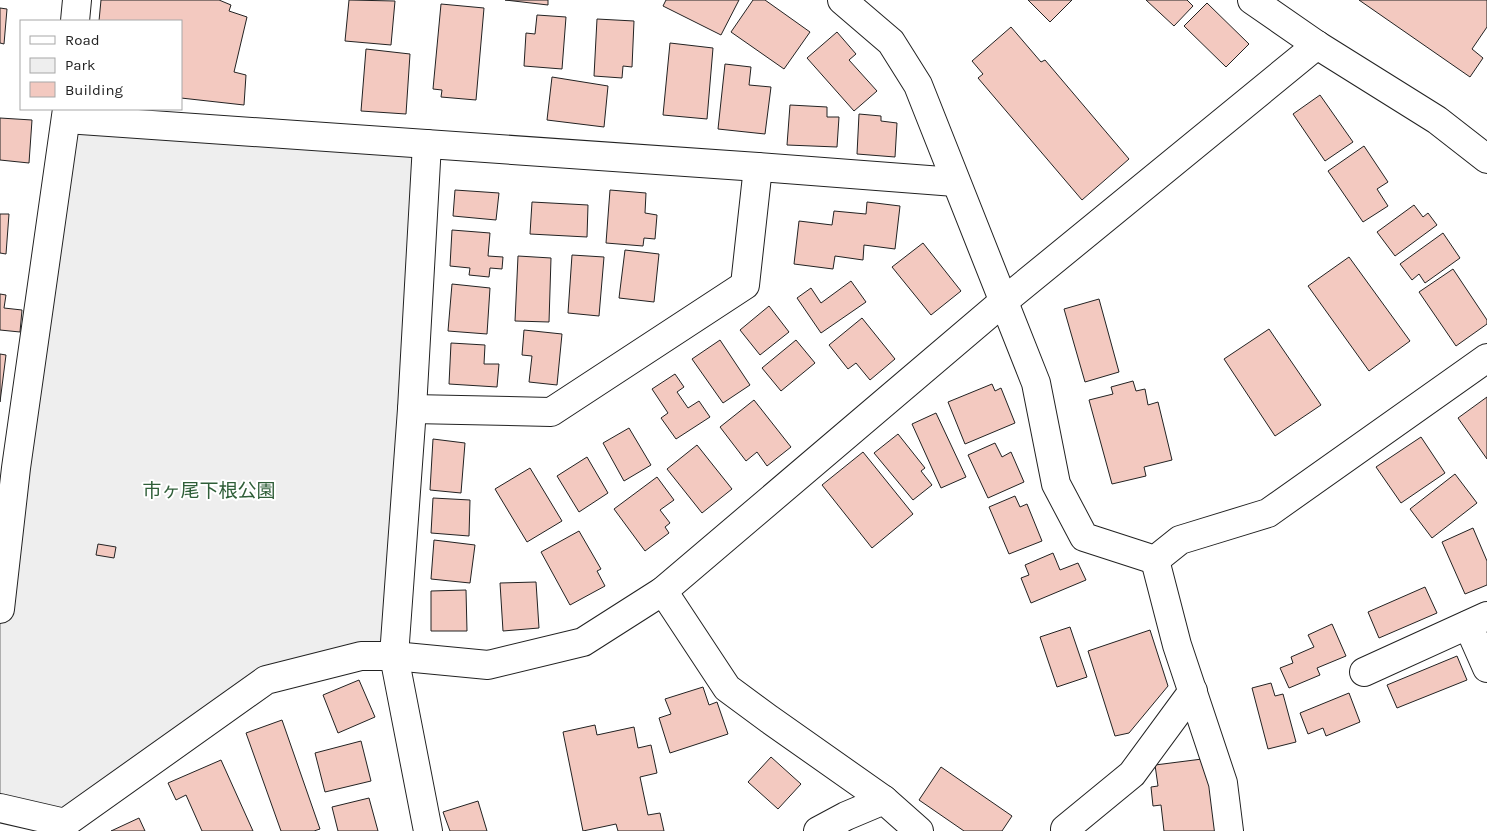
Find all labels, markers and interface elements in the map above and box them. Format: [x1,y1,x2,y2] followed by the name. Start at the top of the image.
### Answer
[20,20,182,110] legend
[65,31,100,49] text: Road
[65,56,95,74] text: Park
[65,81,123,99] text: Building
[142,480,276,502] park label: 市ヶ尾下根公園

